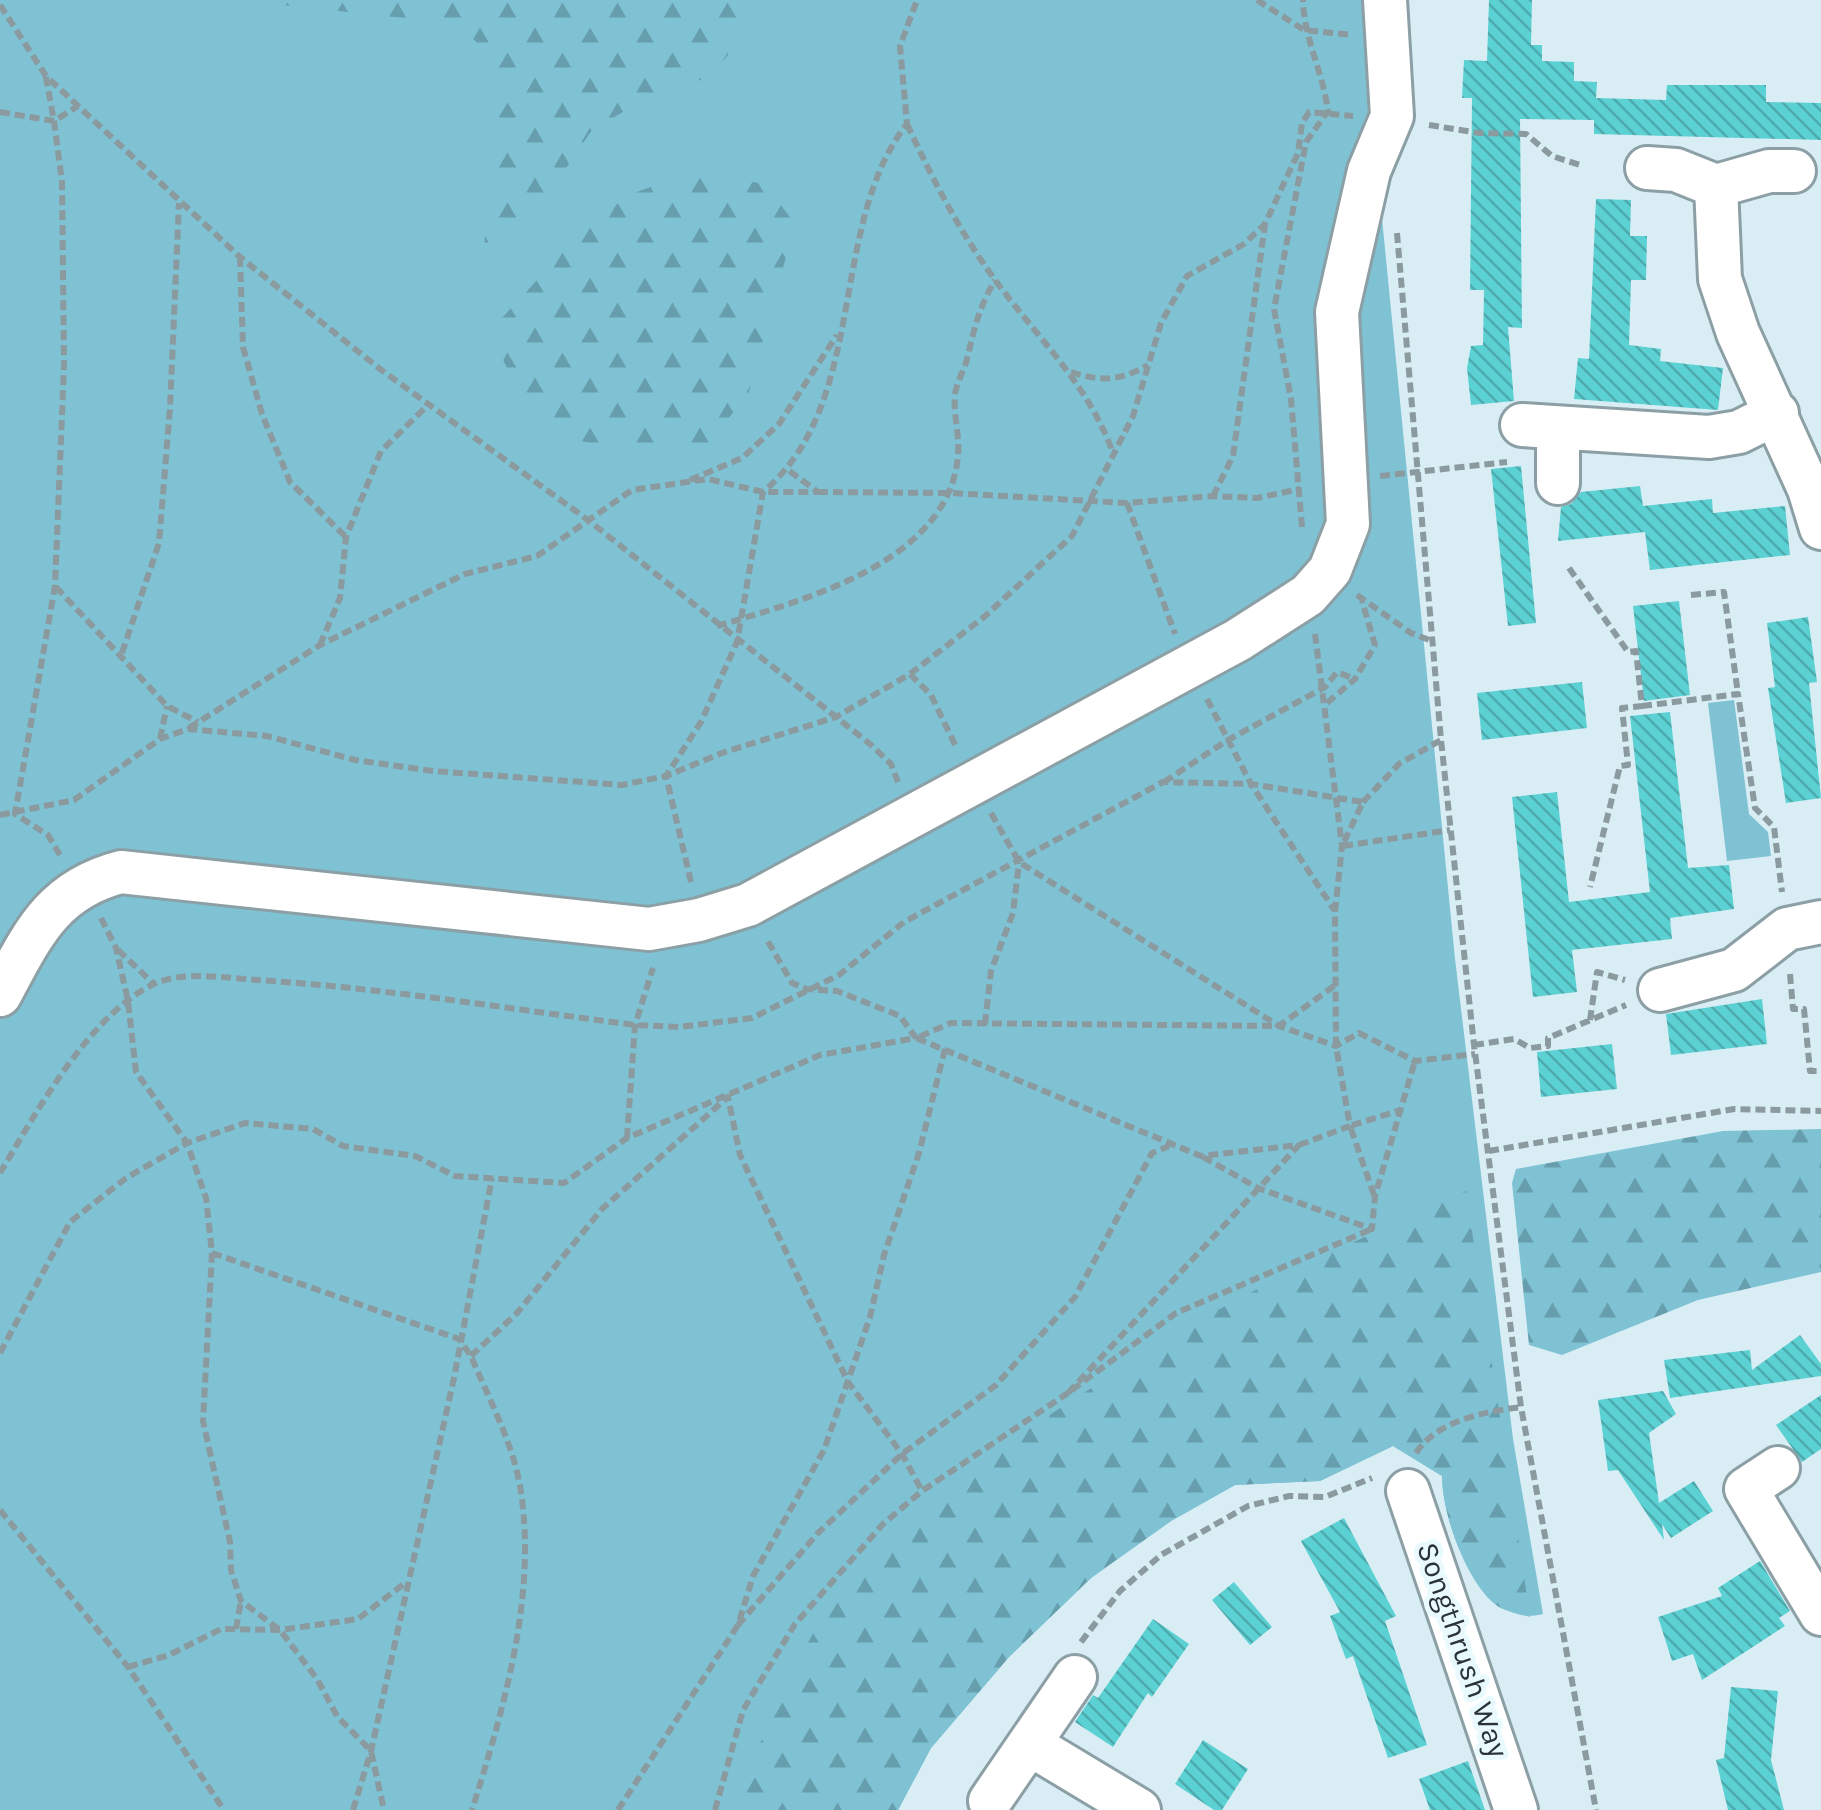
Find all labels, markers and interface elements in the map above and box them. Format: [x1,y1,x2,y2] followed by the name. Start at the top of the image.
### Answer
[1409,1538,1517,1762] street label: Songthrush Way

